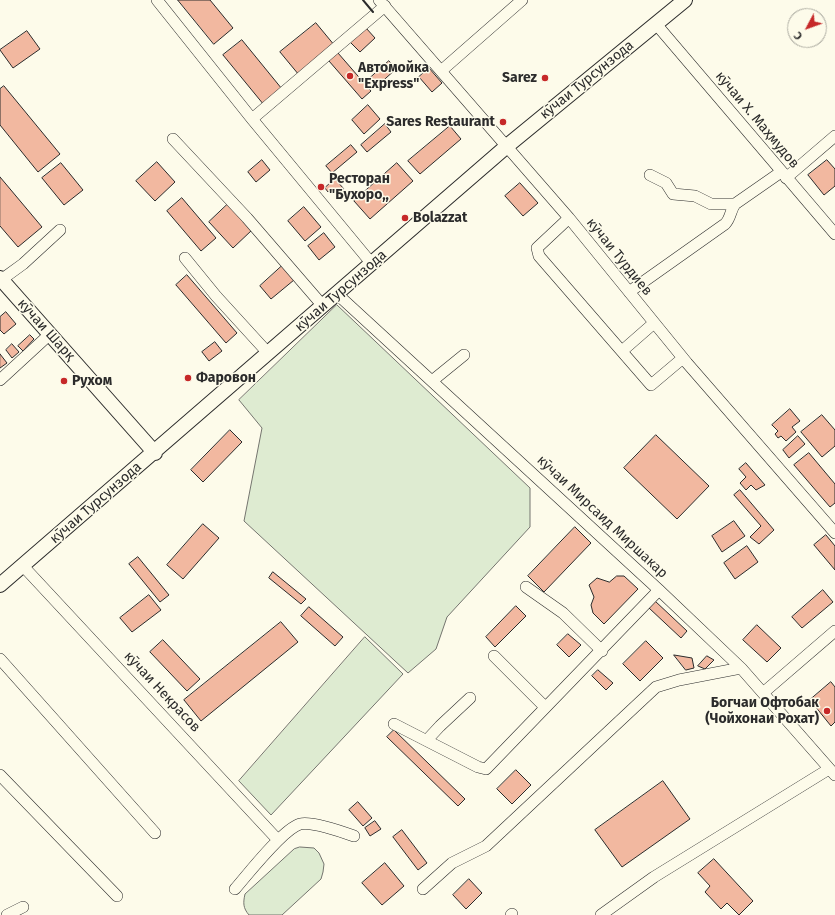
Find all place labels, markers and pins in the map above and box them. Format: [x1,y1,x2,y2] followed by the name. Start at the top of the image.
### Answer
[358,60,429,92] place label: Автомойка "Express"
[502,70,537,86] place label: Sarez
[345,71,355,81] marker: Автомойка "Express"
[540,73,550,83] marker: Sarez
[386,114,495,130] place label: Sares Restaurant
[498,117,508,127] marker: Sares Restaurant
[329,171,390,204] place label: Ресторан "Бухоро,,
[316,182,326,192] marker: Ресторан "Бухоро,,
[413,210,467,226] place label: Bolazzat
[400,213,410,223] marker: Bolazzat
[196,370,256,386] place label: Фаровон
[72,373,112,389] place label: Рухом
[183,373,193,383] marker: Фаровон
[59,376,69,386] marker: Рухом
[705,695,819,728] place label: Богчаи Офтобак (Чойхонаи Рохат)
[822,706,832,716] marker: Богчаи Офтобак (Чойхонаи Рохат)

